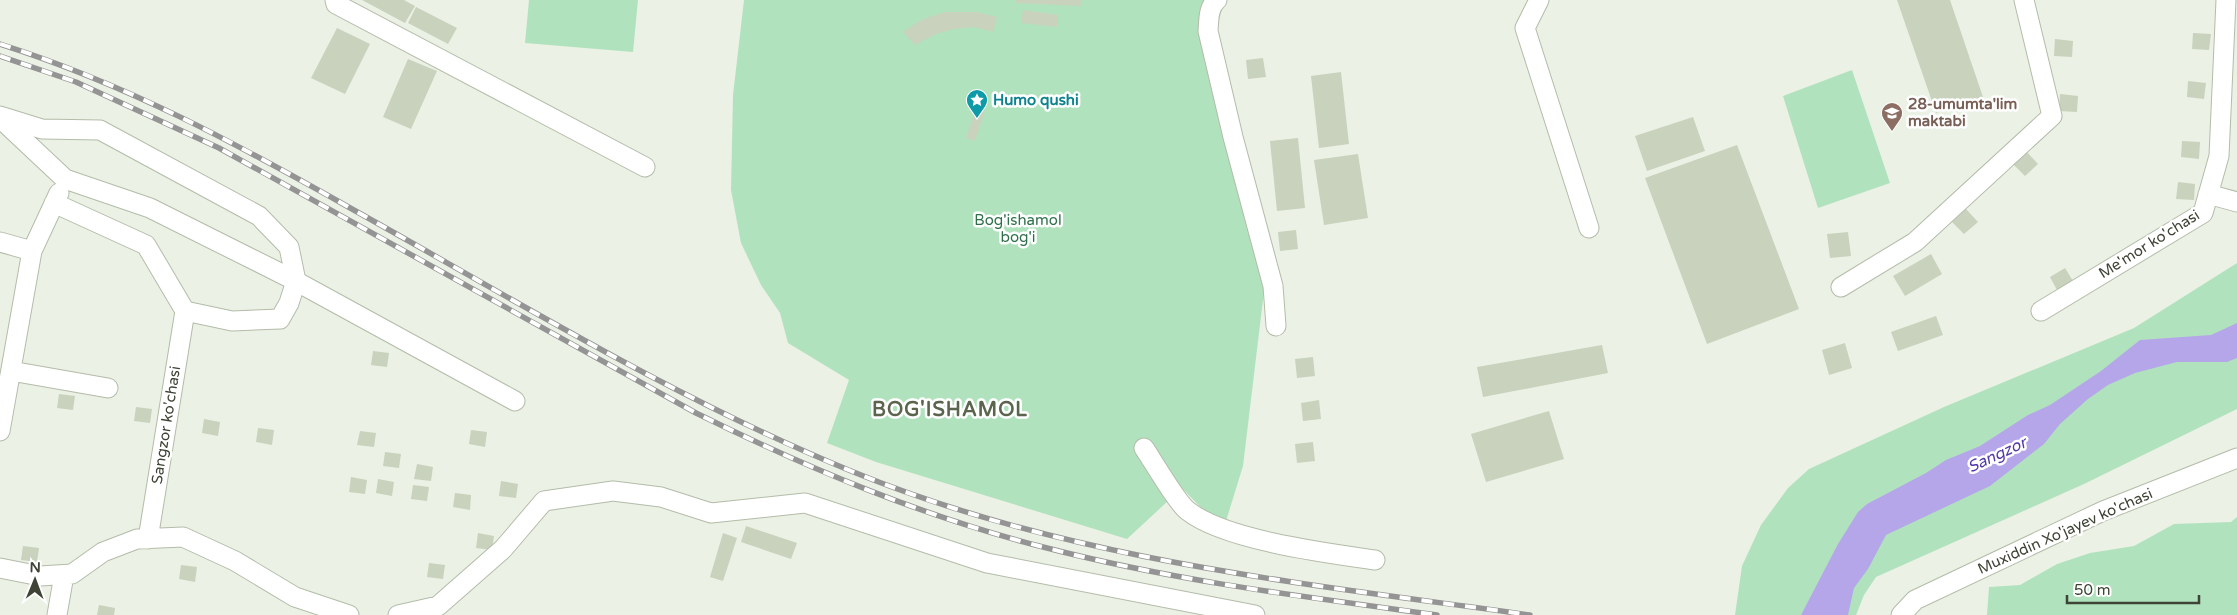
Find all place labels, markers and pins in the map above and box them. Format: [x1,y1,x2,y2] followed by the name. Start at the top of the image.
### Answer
[965,88,989,119] place icon: Humo qushi
[993,91,1079,110] place label: Humo qushi
[1908,95,2017,130] place label: 28-umumta'lim maktabi
[1880,101,1904,132] school or university icon: 28-umumta'lim maktabi

